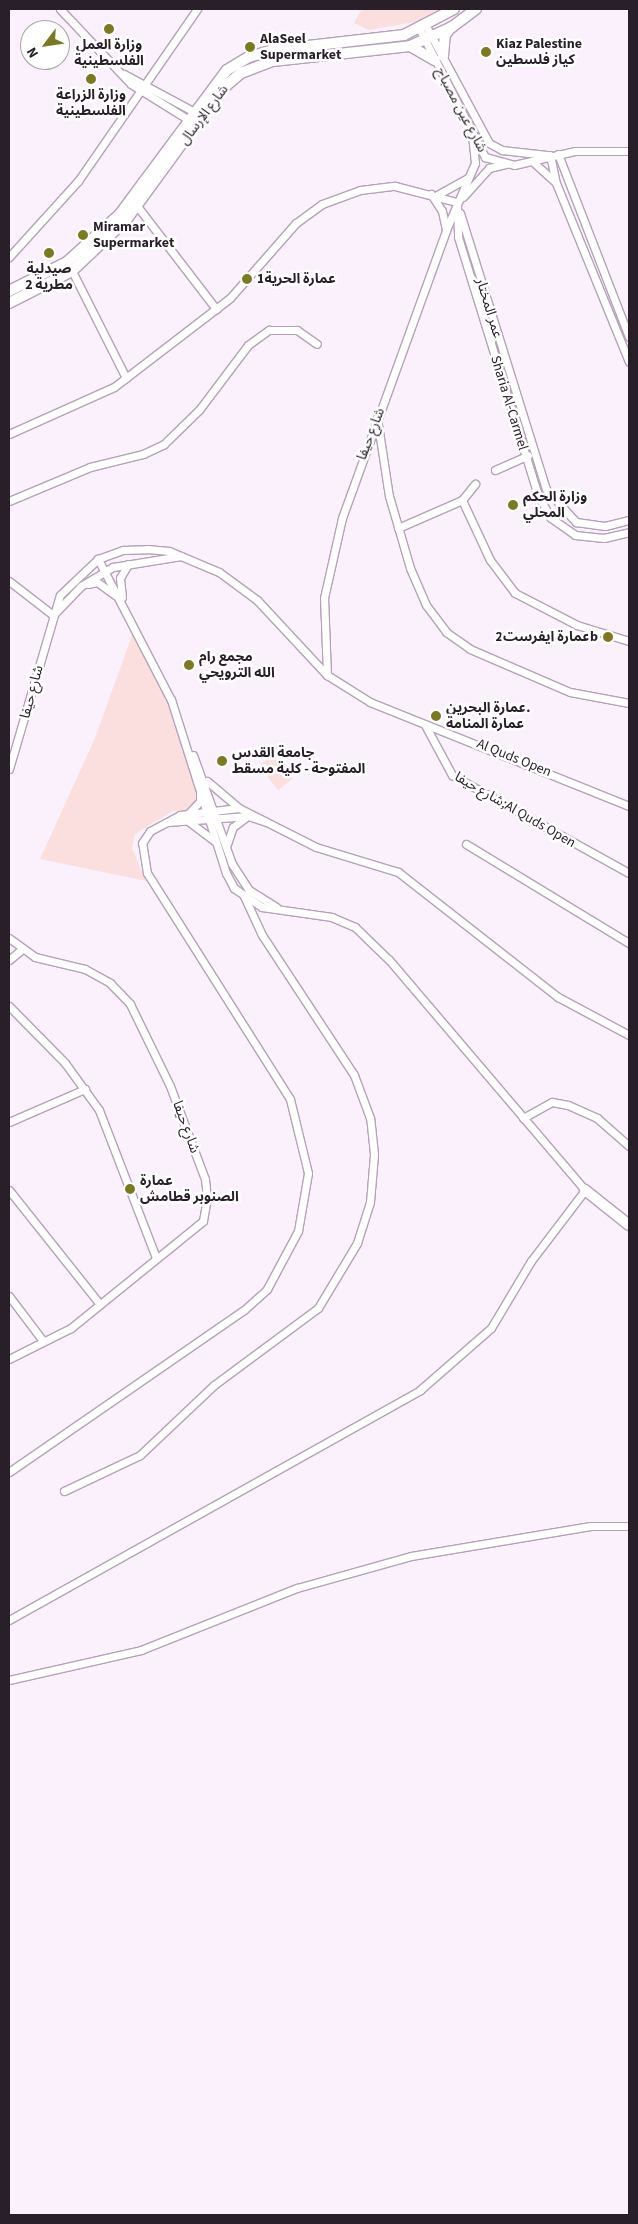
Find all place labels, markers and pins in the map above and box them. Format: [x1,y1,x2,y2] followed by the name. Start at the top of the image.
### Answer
[103,23,115,35] marker: وزارة العمل الفلسطينية
[260,31,341,64] place label: AlaSeel Supermarket
[496,36,582,68] place label: Kiaz Palestine كياز فلسطين
[74,37,144,70] place label: وزارة العمل الفلسطينية
[244,41,256,53] marker: AlaSeel Supermarket
[480,46,492,58] marker: Kiaz Palestine كياز فلسطين
[85,73,97,85] marker: وزارة الزراعة الفلسطينية
[56,87,126,120] place label: وزارة الزراعة الفلسطينية
[93,219,174,252] place label: Miramar Supermarket
[77,229,89,241] marker: Miramar Supermarket
[43,247,55,259] marker: صيدلية مطرية 2
[25,261,73,294] place label: صيدلية مطرية 2
[257,271,336,287] place label: عمارة الحرية1
[241,273,253,285] marker: عمارة الحرية1
[523,489,587,522] place label: وزارة الحكم المحلي
[507,499,519,511] marker: وزارة الحكم المحلي
[496,629,598,645] place label: عمارة ايفرست2b
[602,631,614,643] marker: عمارة ايفرست2b
[199,649,275,682] place label: مجمع رام الله الترويحي
[183,659,195,671] marker: مجمع رام الله الترويحي
[446,700,530,732] place label: عمارة البحرين. عمارة المنامة
[430,710,442,722] marker: عمارة البحرين. عمارة المنامة
[232,745,365,778] place label: جامعة القدس المفتوحة - كلية مسقط
[216,755,228,767] marker: جامعة القدس المفتوحة - كلية مسقط
[140,1173,239,1206] place label: عمارة الصنوبر قطامش
[124,1183,136,1195] marker: عمارة الصنوبر قطامش

